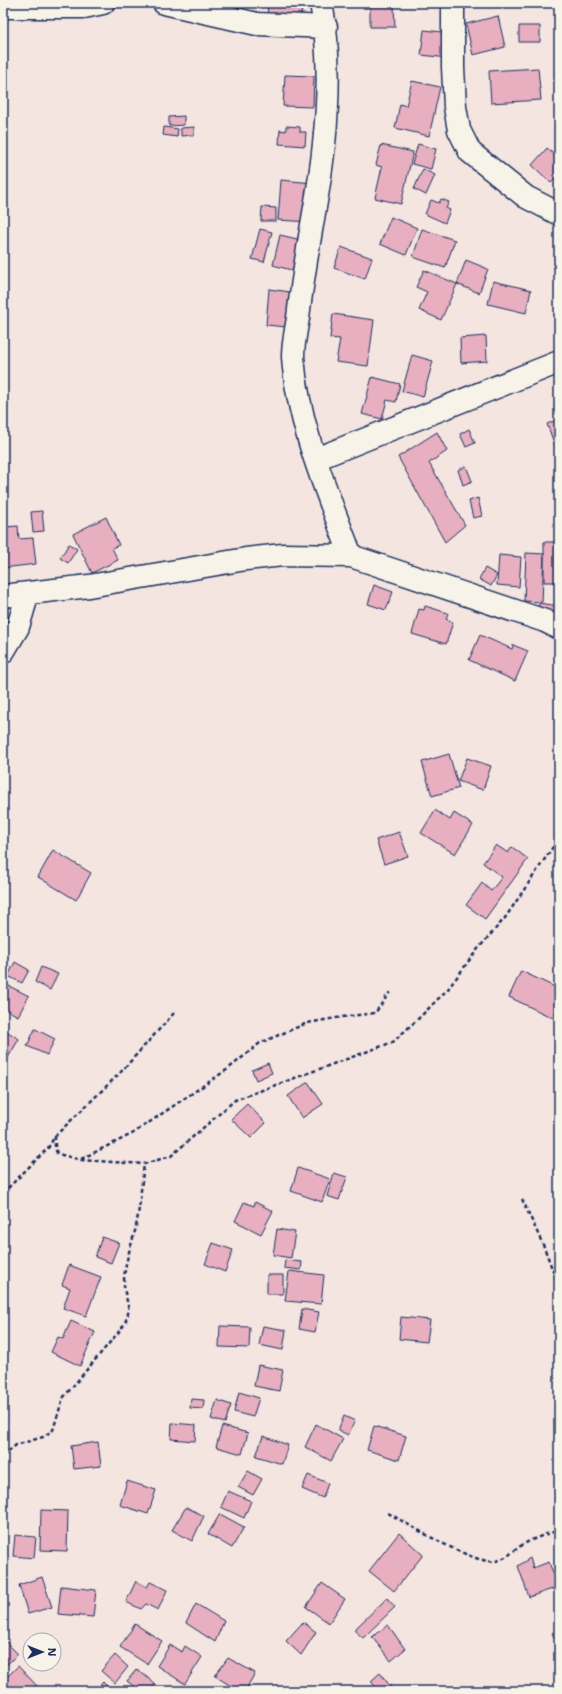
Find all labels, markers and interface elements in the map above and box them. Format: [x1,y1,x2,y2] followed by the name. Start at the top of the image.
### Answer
[22,1632,62,1672] north arrow
[44,1648,59,1657] text: N

